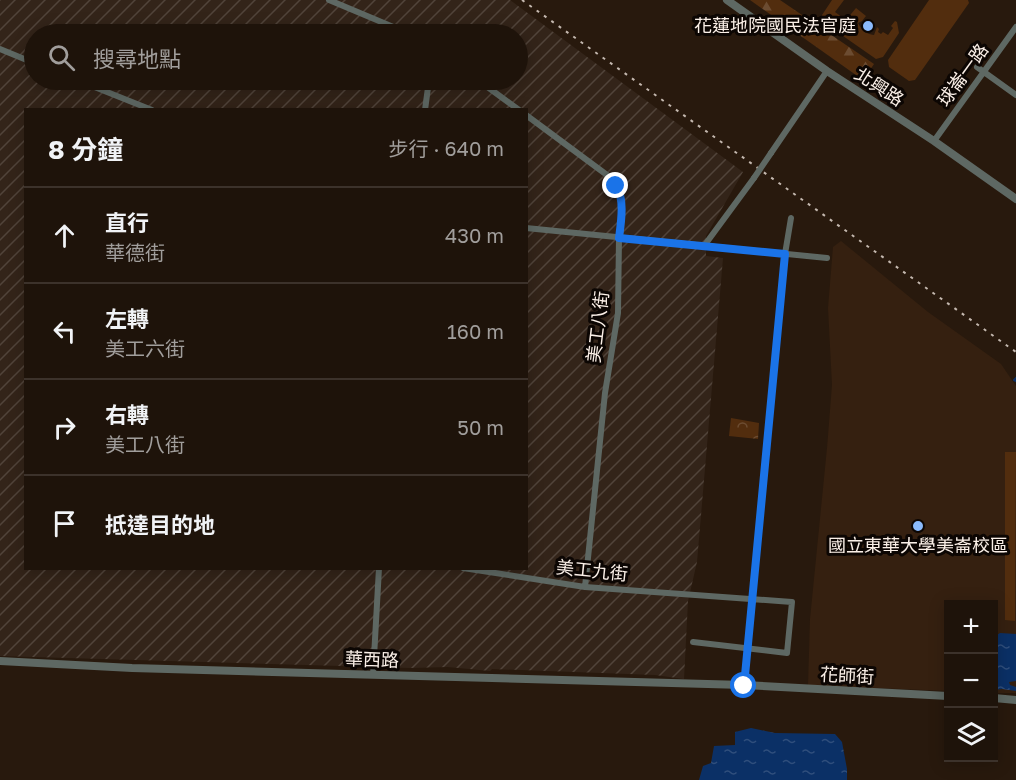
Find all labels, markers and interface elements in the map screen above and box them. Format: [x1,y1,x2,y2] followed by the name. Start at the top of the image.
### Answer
[694,14,856,36] place label: 花蓮地院國民法官庭
[861,19,875,33] marker: 花蓮地院國民法官庭
[24,24,528,90] search box
[932,39,992,110] street label: 球崙一路
[45,41,78,74] icon: search
[93,45,181,72] text: 搜尋地點
[851,62,908,110] street label: 北興路
[48,134,123,165] text: 8 分鐘
[389,136,504,160] text: 步行 · 640 m
[602,172,628,198] route end
[105,209,149,236] text: 直行
[48,219,81,252] icon: ahead
[445,223,504,247] text: 430 m
[105,240,165,264] text: 華德街
[582,290,612,364] street label: 美工八街
[105,305,149,332] text: 左轉
[48,315,81,348] icon: left
[447,319,504,343] text: 160 m
[105,336,185,360] text: 美工六街
[105,401,149,428] text: 右轉
[48,411,81,444] icon: right
[457,415,504,439] text: 50 m
[105,432,185,456] text: 美工八街
[48,507,81,540] icon: arrive
[105,511,215,538] text: 抵達目的地
[911,519,925,533] marker: 國立東華大學美崙校區
[828,534,1008,556] place label: 國立東華大學美崙校區
[555,555,629,585] street label: 美工九街
[944,600,998,762] map controls
[944,600,998,654] button: +
[345,647,399,671] street label: 華西路
[944,654,998,708] button: −
[820,663,875,687] street label: 花師街
[730,672,756,698] route start
[944,708,998,762] button: layers

